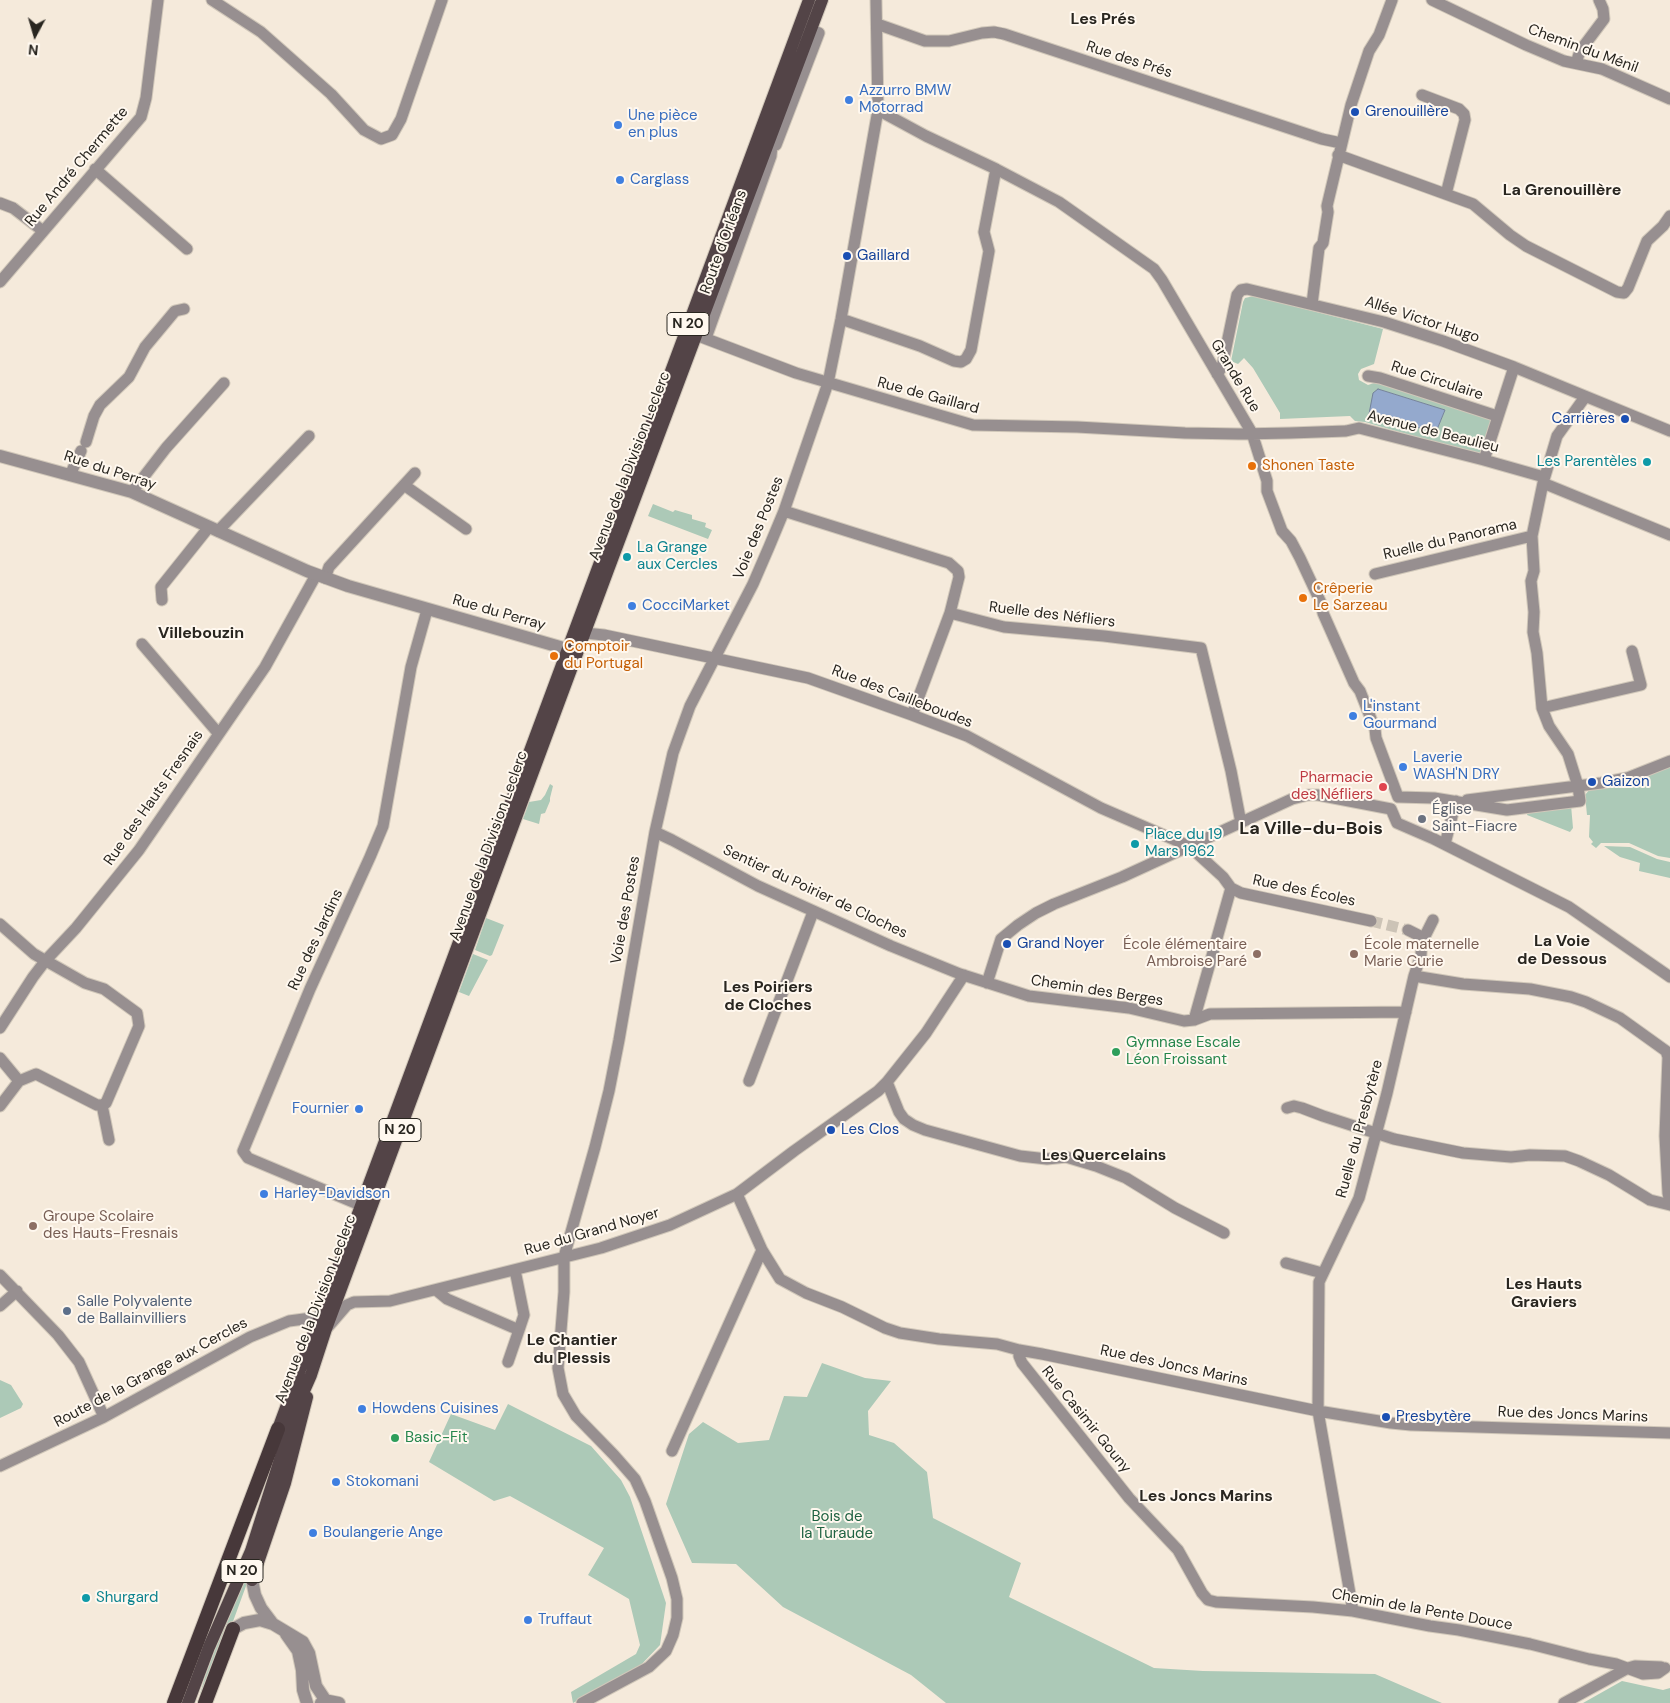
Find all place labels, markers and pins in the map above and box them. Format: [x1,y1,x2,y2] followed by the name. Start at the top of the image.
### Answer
[859,82,951,117] place label: Azzurro BMW Motorrad
[843,94,855,106] marker: Azzurro BMW Motorrad
[1365,103,1449,121] place label: Grenouillère
[1349,106,1361,118] marker: Grenouillère
[628,107,698,142] place label: Une pièce en plus
[612,119,624,131] marker: Une pièce en plus
[630,171,689,189] place label: Carglass
[614,174,626,186] marker: Carglass
[857,247,910,265] place label: Gaillard
[841,250,853,262] marker: Gaillard
[1552,410,1615,428] place label: Carrières
[1619,413,1631,425] marker: Carrières
[1537,453,1637,471] place label: Les Parentèles
[1641,456,1653,468] marker: Les Parentèles
[1262,457,1355,475] place label: Shonen Taste
[1246,460,1258,472] marker: Shonen Taste
[637,539,718,574] place label: La Grange aux Cercles
[621,551,633,563] marker: La Grange aux Cercles
[1313,580,1388,615] place label: Crêperie Le Sarzeau
[1297,592,1309,604] marker: Crêperie Le Sarzeau
[642,597,730,615] place label: CocciMarket
[626,600,638,612] marker: CocciMarket
[564,638,643,673] place label: Comptoir du Portugal
[548,650,560,662] marker: Comptoir du Portugal
[1363,698,1437,733] place label: L'instant Gourmand
[1347,710,1359,722] marker: L'instant Gourmand
[1413,749,1500,784] place label: Laverie WASH'N DRY
[1397,761,1409,773] marker: Laverie WASH'N DRY
[1291,769,1373,804] place label: Pharmacie des Néfliers
[1602,773,1650,791] place label: Gaizon
[1586,776,1598,788] marker: Gaizon
[1377,781,1389,793] marker: Pharmacie des Néfliers
[1432,801,1517,836] place label: Église Saint-Fiacre
[1416,813,1428,825] marker: Église Saint-Fiacre
[1145,826,1222,861] place label: Place du 19 Mars 1962
[1129,838,1141,850] marker: Place du 19 Mars 1962
[1017,935,1104,953] place label: Grand Noyer
[1123,936,1247,971] place label: École élémentaire Ambroise Paré
[1364,936,1479,971] place label: École maternelle Marie Curie
[1001,938,1013,950] marker: Grand Noyer
[1251,948,1263,960] marker: École élémentaire Ambroise Paré
[1348,948,1360,960] marker: École maternelle Marie Curie
[1126,1034,1240,1069] place label: Gymnase Escale Léon Froissant
[1110,1046,1122,1058] marker: Gymnase Escale Léon Froissant
[292,1100,349,1118] place label: Fournier
[353,1103,365,1115] marker: Fournier
[841,1121,899,1139] place label: Les Clos
[825,1124,837,1136] marker: Les Clos
[274,1185,390,1203] place label: Harley-Davidson
[258,1188,270,1200] marker: Harley-Davidson
[43,1208,178,1243] place label: Groupe Scolaire des Hauts-Fresnais
[27,1220,39,1232] marker: Groupe Scolaire des Hauts-Fresnais
[77,1293,192,1328] place label: Salle Polyvalente de Ballainvilliers
[61,1305,73,1317] marker: Salle Polyvalente de Ballainvilliers
[372,1400,499,1418] place label: Howdens Cuisines
[356,1403,368,1415] marker: Howdens Cuisines
[1396,1408,1471,1426] place label: Presbytère
[1380,1411,1392,1423] marker: Presbytère
[405,1429,468,1447] place label: Basic-Fit
[389,1432,401,1444] marker: Basic-Fit
[346,1473,419,1491] place label: Stokomani
[330,1476,342,1488] marker: Stokomani
[323,1524,443,1542] place label: Boulangerie Ange
[307,1527,319,1539] marker: Boulangerie Ange
[96,1589,158,1607] place label: Shurgard
[80,1592,92,1604] marker: Shurgard
[538,1611,592,1629] place label: Truffaut
[522,1614,534,1626] marker: Truffaut

